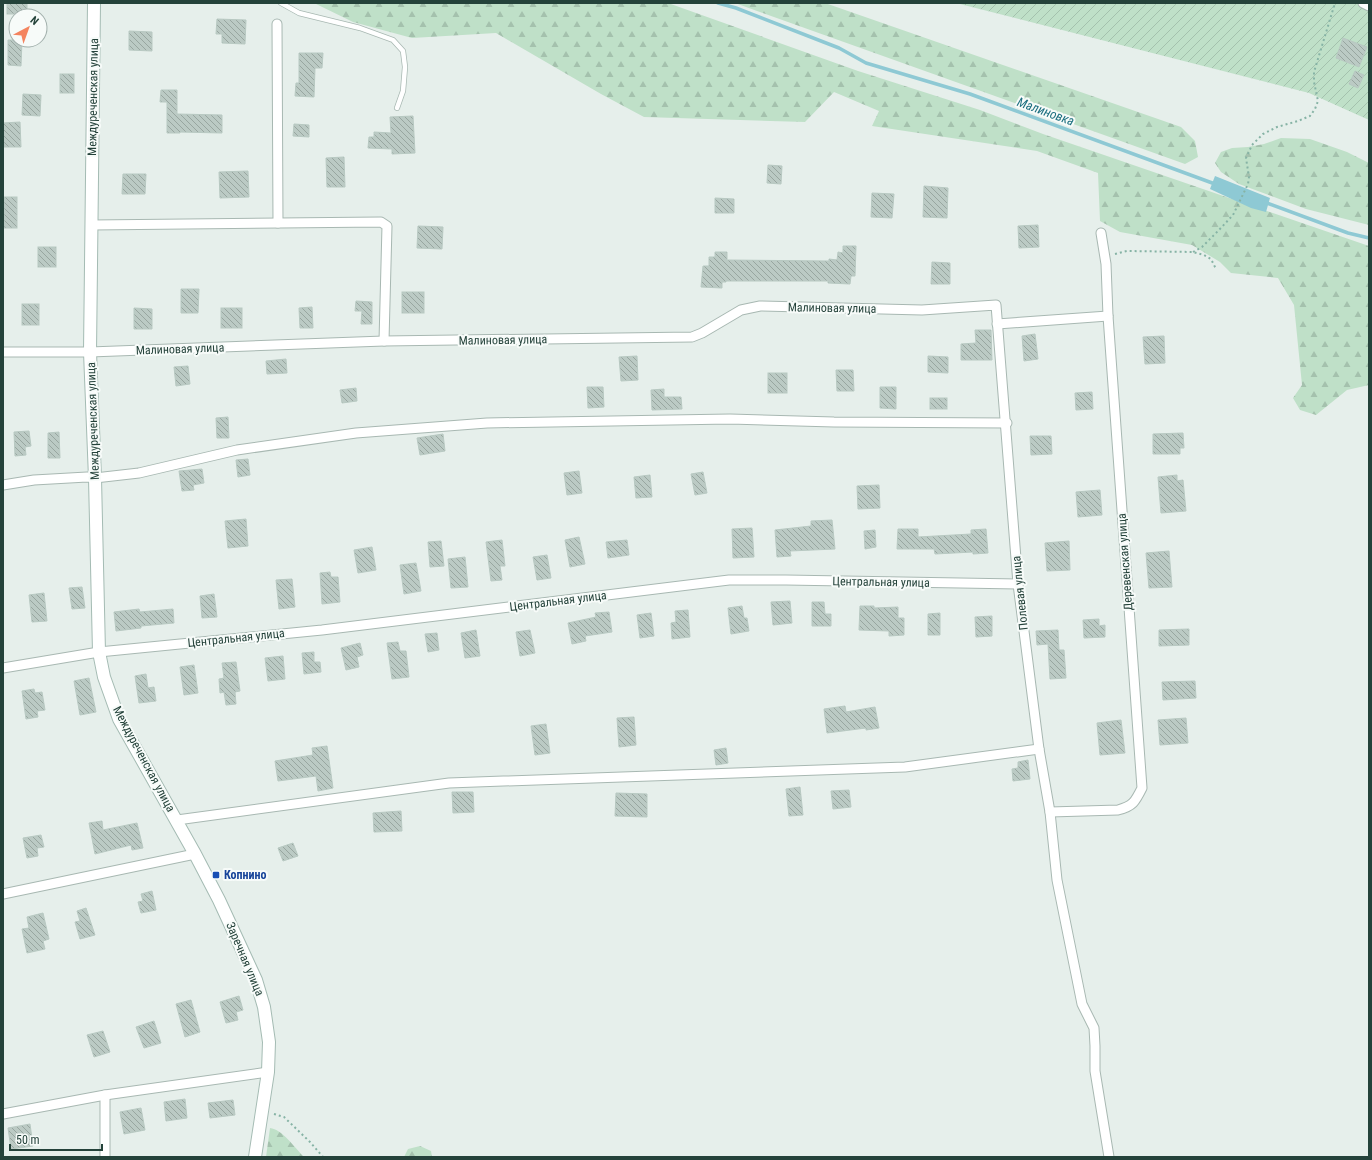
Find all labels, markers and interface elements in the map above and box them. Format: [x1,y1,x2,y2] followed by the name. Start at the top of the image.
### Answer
[8,8,48,48] north arrow
[27,14,41,28] text: N
[85,38,101,156] street label: Междуреченская улица
[1015,94,1076,129] water label: Малиновка
[788,300,877,316] street label: Малиновая улица
[459,332,548,348] street label: Малиновая улица
[136,340,225,358] street label: Малиновая улица
[84,362,102,480] street label: Междуреченская улица
[1115,513,1135,611] street label: Деревенская улица
[1009,555,1031,631] street label: Полевая улица
[832,574,930,590] street label: Центральная улица
[509,588,607,614] street label: Центральная улица
[187,626,285,650] street label: Центральная улица
[110,704,178,814] street label: Междуреченская улица
[224,868,267,882] place label: Копнино
[211,870,221,880] marker: Копнино
[223,920,267,998] street label: Заречная улица
[10,1126,102,1152] scale bar
[16,1133,40,1147] text: 50 m

